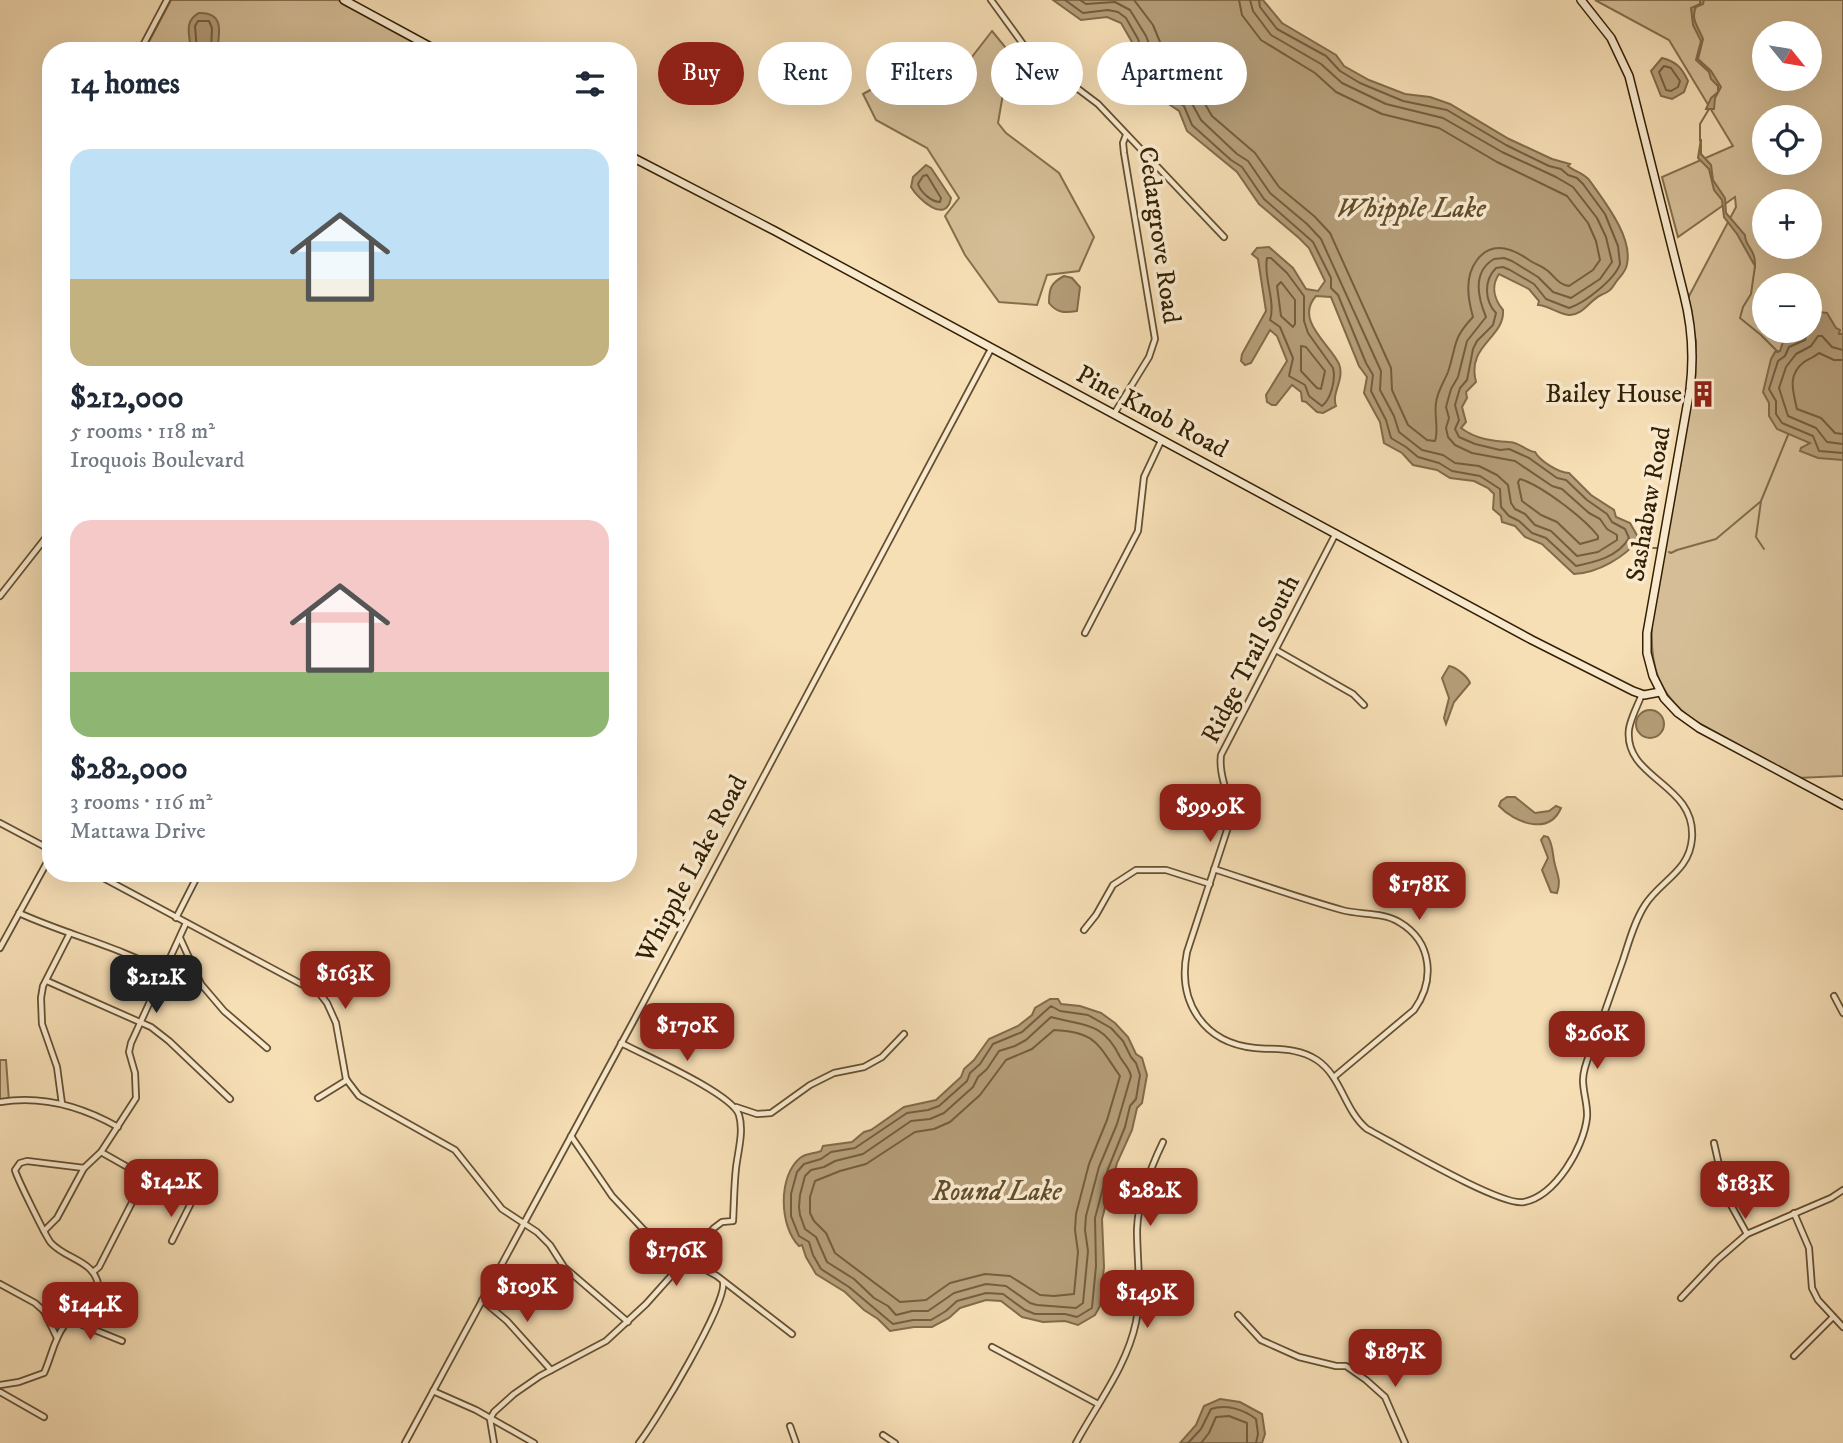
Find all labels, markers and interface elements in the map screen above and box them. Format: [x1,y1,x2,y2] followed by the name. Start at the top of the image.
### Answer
[1752,21,1822,91] north arrow
[1752,21,1822,343] map controls
[658,42,744,105] chip: Buy
[758,42,852,105] chip: Rent
[866,42,977,105] chip: Filters
[991,42,1083,105] chip: New
[1097,42,1247,105] chip: Apartment
[571,65,609,103] icon: filters
[70,66,180,103] text: 14 homes
[1752,105,1822,175] button: locate
[1130,144,1188,326] street label: Cedargrove Road
[1752,189,1822,259] button: +
[1336,191,1487,226] water label: Whipple Lake
[277,194,403,320] icon: home
[1752,273,1822,343] button: −
[1070,358,1234,466] street label: Pine Knob Road
[1545,378,1682,411] place label: Bailey House
[1688,379,1718,409] building icon: Bailey House
[70,380,184,417] text: $212,000
[70,417,215,446] text: 5 rooms · 118 m²
[1619,424,1679,584] street label: Sashabaw Road
[70,446,245,475] text: Iroquois Boulevard
[277,565,403,691] icon: home
[1194,569,1308,749] street label: Ridge Trail South
[70,751,188,788] text: $282,000
[628,770,755,969] street label: Whipple Lake Road
[1153,784,1267,844] pin: $99.9K
[70,788,213,817] text: 3 rooms · 116 m²
[1176,792,1244,821] text: $99.9K
[70,817,206,846] text: Mattawa Drive
[1370,862,1468,922] pin: $178K
[1389,870,1449,899] text: $178K
[296,951,394,1011] pin: $163K
[107,956,205,1015] pin: $212K
[316,959,374,988] text: $163K
[126,963,186,992] text: $212K
[638,1004,736,1063] pin: $170K
[656,1011,718,1040] text: $170K
[1548,1012,1646,1071] pin: $260K
[1565,1019,1629,1048] text: $260K
[122,1160,220,1219] pin: $142K
[1696,1162,1794,1221] pin: $183K
[140,1167,202,1196] text: $142K
[1101,1168,1199,1228] pin: $282K
[1716,1169,1774,1198] text: $183K
[931,1174,1063,1209] water label: Round Lake
[1119,1176,1181,1205] text: $282K
[627,1228,725,1288] pin: $176K
[645,1236,707,1265] text: $176K
[478,1264,576,1324] pin: $109K
[1098,1270,1196,1330] pin: $149K
[497,1272,557,1301] text: $109K
[1116,1278,1178,1307] text: $149K
[41,1282,139,1342] pin: $144K
[58,1290,122,1319] text: $144K
[1346,1330,1444,1389] pin: $187K
[1365,1337,1425,1366] text: $187K

